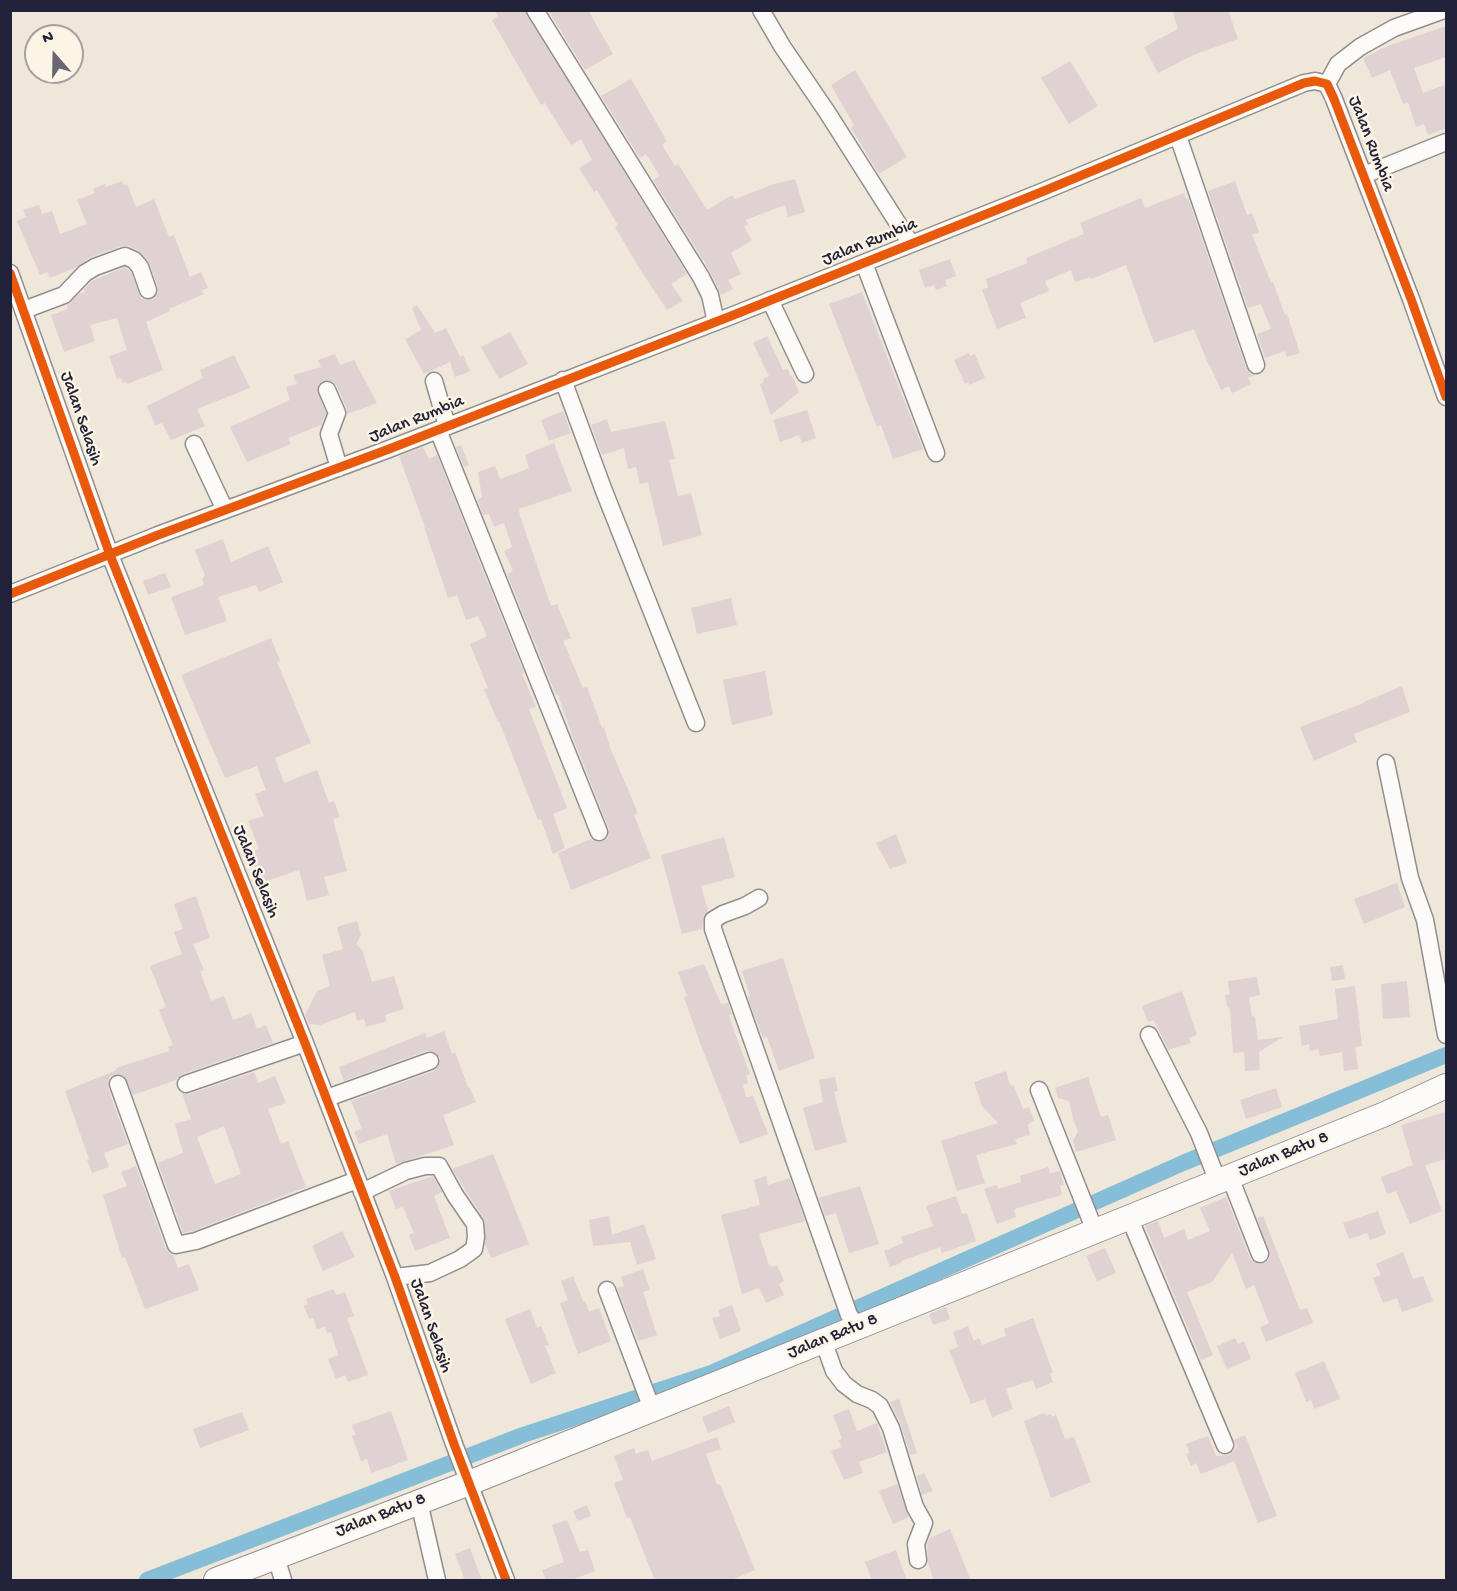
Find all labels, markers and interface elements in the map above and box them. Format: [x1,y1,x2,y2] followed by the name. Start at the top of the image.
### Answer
[24,24,84,84] north arrow
[40,28,57,49] text: N
[1342,93,1398,195] street label: Jalan Rumbia
[819,214,921,272] street label: Jalan Rumbia
[54,369,106,469] street label: Jalan Selasih
[366,391,468,449] street label: Jalan Rumbia
[227,822,283,922] street label: Jalan Selasih
[1236,1127,1332,1183] street label: Jalan Batu 8
[404,1276,456,1376] street label: Jalan Selasih
[785,1309,881,1365] street label: Jalan Batu 8
[333,1489,429,1543] street label: Jalan Batu 8

